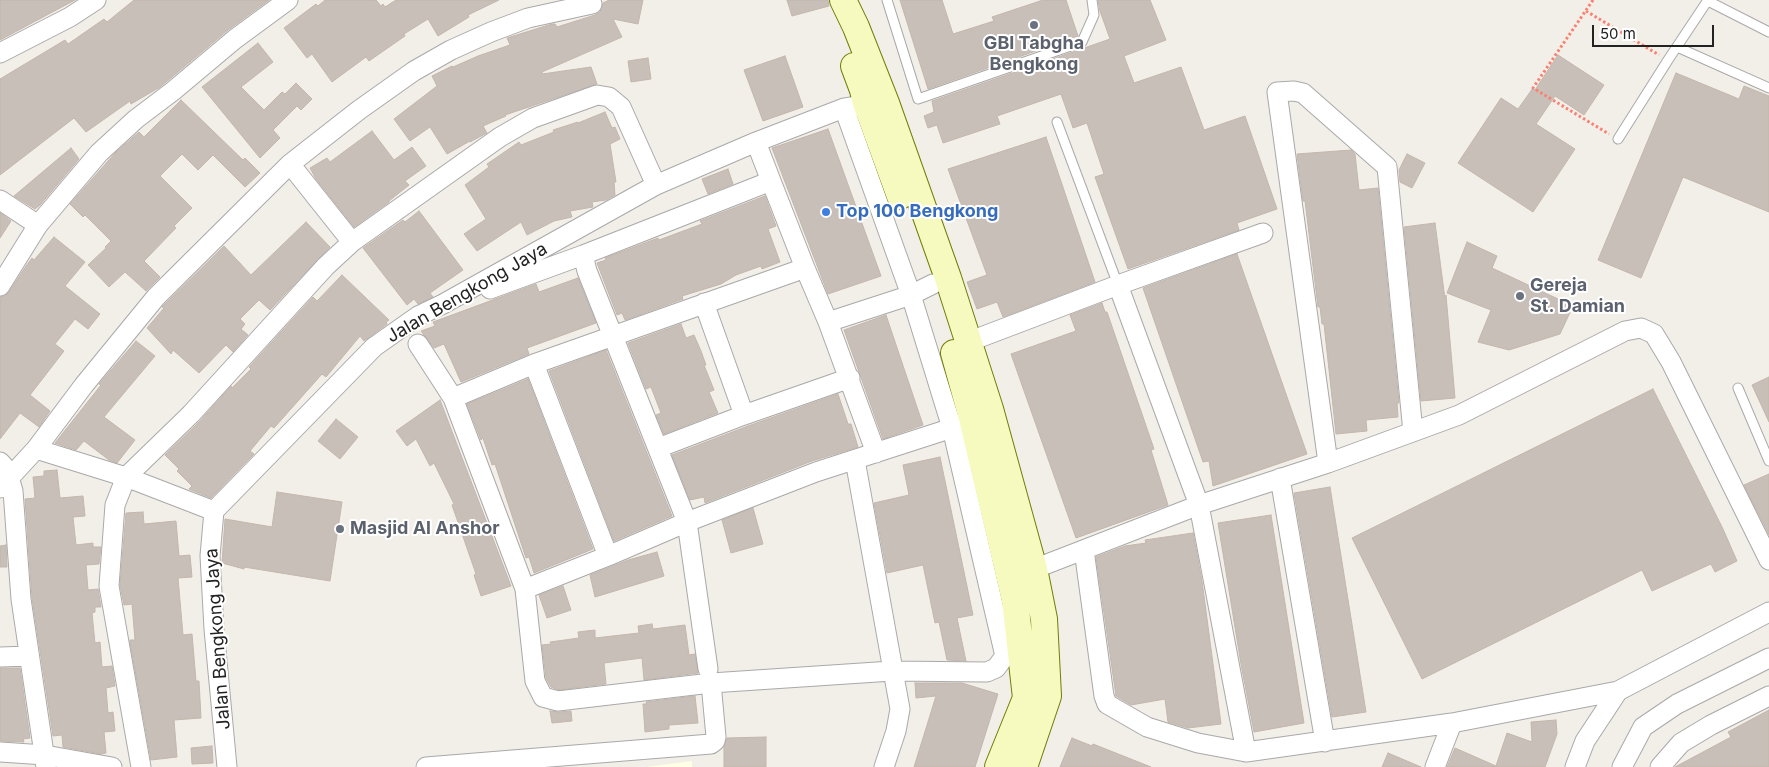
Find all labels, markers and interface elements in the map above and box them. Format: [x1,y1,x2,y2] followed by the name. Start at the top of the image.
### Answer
[1594,15,1716,47] scale bar
[1028,19,1040,31] marker: GBI Tabgha Bengkong
[1600,24,1636,43] text: 50 m
[984,33,1084,76] place label: GBI Tabgha Bengkong
[836,201,998,223] place label: Top 100 Bengkong
[820,206,832,218] marker: Top 100 Bengkong
[383,238,551,348] street label: Jalan Bengkong Jaya
[1530,275,1625,318] place label: Gereja St. Damian
[1514,290,1526,302] marker: Gereja St. Damian
[350,518,500,540] place label: Masjid Al Anshor
[334,523,346,535] marker: Masjid Al Anshor
[201,548,235,730] street label: Jalan Bengkong Jaya

